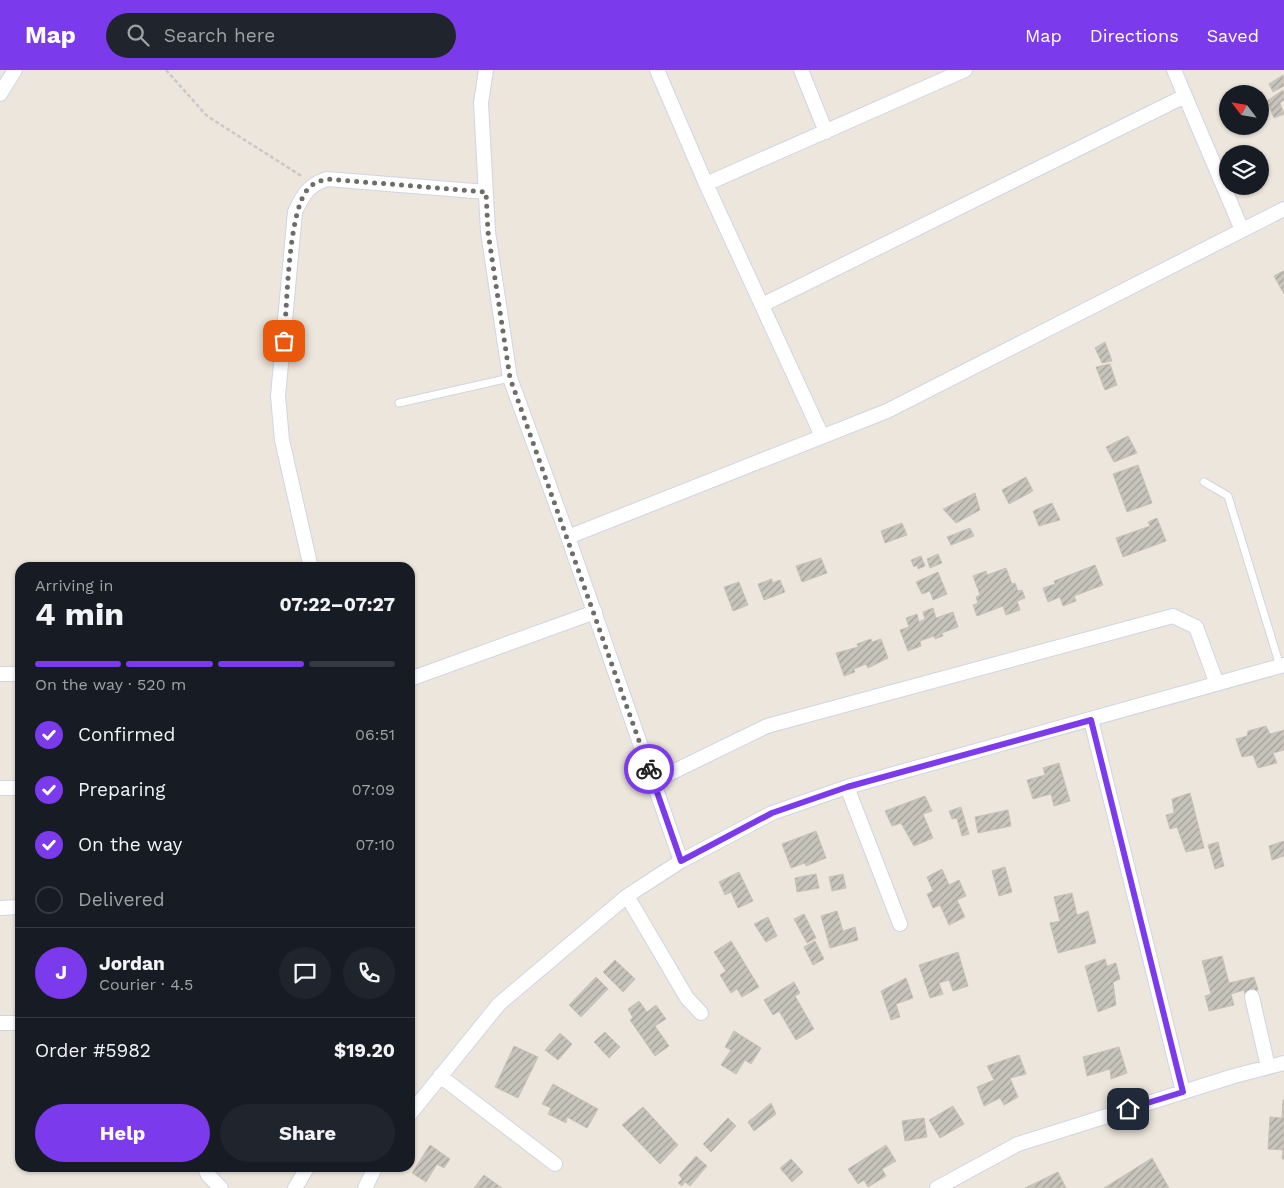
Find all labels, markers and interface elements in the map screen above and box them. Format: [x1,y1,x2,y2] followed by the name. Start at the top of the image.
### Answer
[106,13,456,58] search box
[25,21,76,49] text: Map
[124,21,152,49] icon: search
[164,24,275,47] text: Search here
[1025,25,1062,46] text: Map
[1090,25,1179,46] text: Directions
[1207,25,1259,46] text: Saved
[1219,85,1269,135] north arrow
[1219,85,1269,195] map controls
[1219,145,1269,195] button: layers
[263,320,305,362] pin
[270,327,298,355] icon: bag
[35,576,113,595] text: Arriving in
[279,593,395,616] text: 07:22–07:27
[35,595,124,633] text: 4 min
[35,675,186,694] text: On the way · 520 m
[35,721,63,749] icon: check
[78,723,175,746] text: Confirmed
[355,725,395,744] text: 06:51
[624,744,674,794] courier
[635,755,663,783] icon: bike
[35,776,63,804] icon: check
[78,778,165,801] text: Preparing
[352,780,395,799] text: 07:09
[35,831,63,859] icon: check
[78,833,182,856] text: On the way
[355,835,395,854] text: 07:10
[78,888,165,911] text: Delivered
[279,947,331,999] button: chat
[343,947,395,999] button: phone
[99,952,165,975] text: Jordan
[55,961,67,984] text: J
[99,975,193,994] text: Courier · 4.5
[35,1039,151,1062] text: Order #5982
[334,1039,395,1062] text: $19.20
[1107,1088,1149,1130] pin
[1114,1095,1142,1123] icon: home
[35,1104,210,1162] button: Help
[220,1104,395,1162] button: Share

